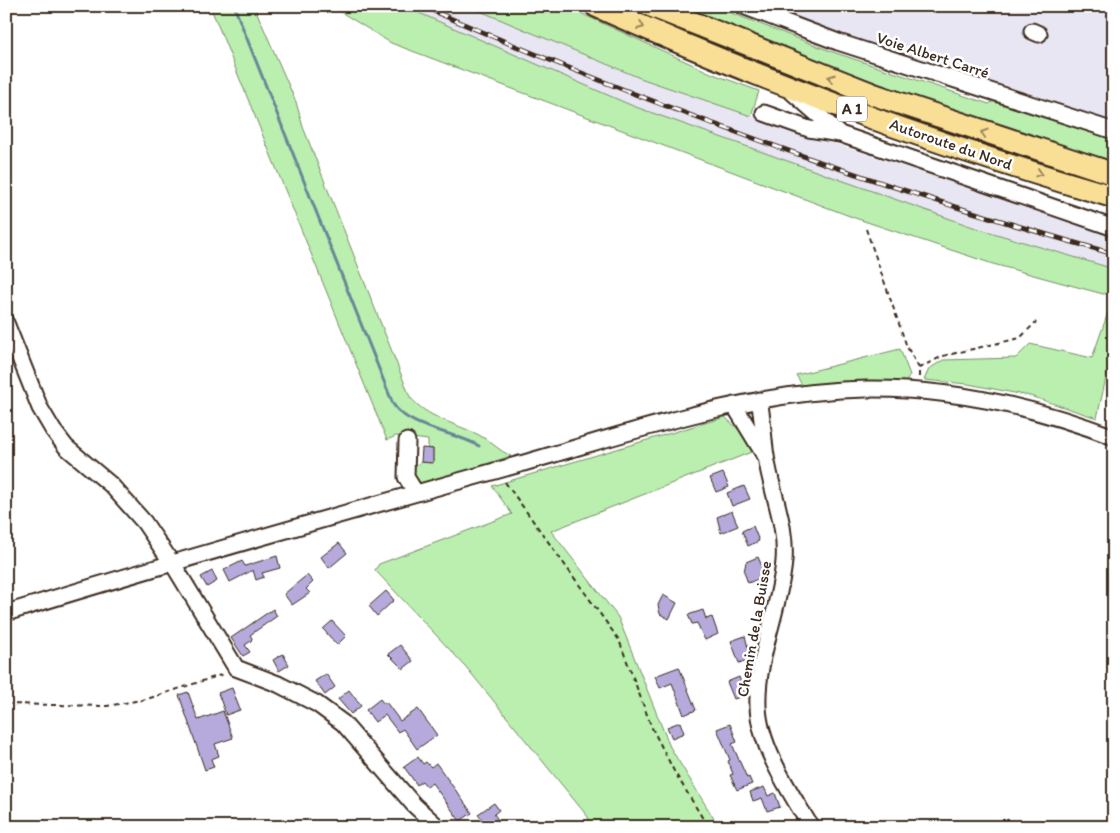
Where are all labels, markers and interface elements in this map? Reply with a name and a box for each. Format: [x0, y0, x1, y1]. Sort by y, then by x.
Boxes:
one-way arrow [636, 19, 645, 30]
street label: Voie Albert Carré [874, 28, 992, 82]
one-way arrow [827, 74, 836, 84]
road number: A 1 [837, 96, 867, 122]
street label: Autoroute du Nord [887, 114, 1015, 174]
one-way arrow [980, 128, 989, 138]
one-way arrow [1034, 167, 1043, 177]
street label: Chemin de la Buisse [733, 559, 775, 699]

